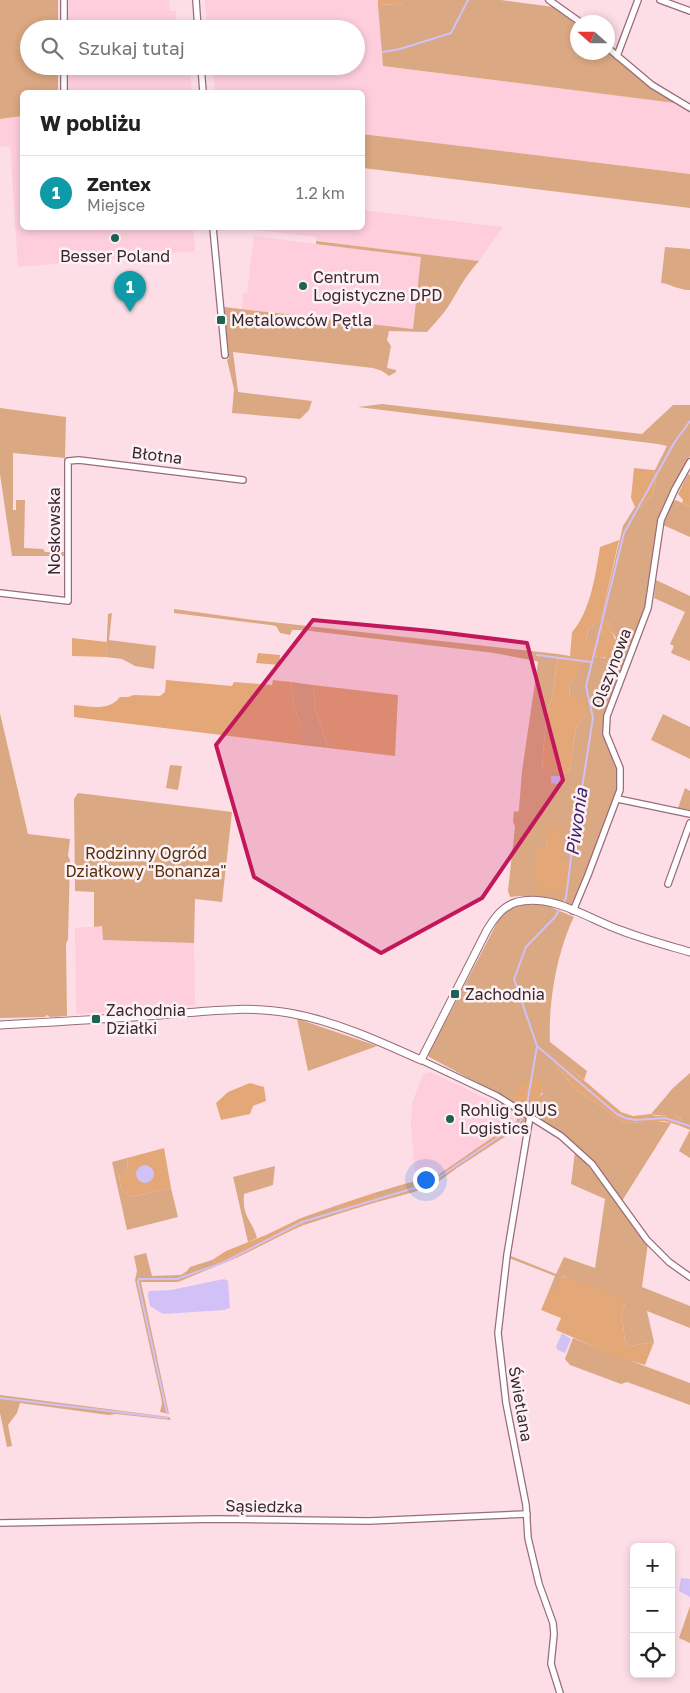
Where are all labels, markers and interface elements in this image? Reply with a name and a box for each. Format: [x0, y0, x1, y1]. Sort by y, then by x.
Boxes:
north arrow [570, 15, 615, 60]
search box [20, 20, 365, 75]
icon: search [38, 34, 66, 62]
text: Szukaj tutaj [78, 36, 185, 59]
text: W pobliżu [40, 110, 141, 136]
text: Zentex [87, 172, 151, 195]
text: 1 [52, 183, 60, 203]
text: 1.2 km [296, 183, 345, 203]
text: Miejsce [87, 195, 145, 215]
marker: Besser Poland [109, 232, 121, 244]
place label: Besser Poland [60, 246, 170, 266]
place label: Centrum Logistyczne DPD [313, 267, 442, 305]
pin: 1 [114, 271, 146, 312]
marker: Centrum Logistyczne DPD [297, 280, 309, 292]
place label: Metalowców Pętla [231, 310, 372, 330]
marker: Metalowców Pętla [215, 314, 227, 326]
street label: Błotna [131, 442, 183, 468]
street label: Noskowska [44, 487, 64, 575]
street label: Olszynowa [587, 625, 635, 711]
water label: Piwonia [560, 786, 592, 857]
park label: Rodzinny Ogród Działkowy "Bonanza" [66, 843, 226, 881]
place label: Zachodnia [465, 984, 545, 1004]
marker: Zachodnia [449, 988, 461, 1000]
place label: Zachodnia Działki [106, 1000, 186, 1038]
marker: Zachodnia Działki [90, 1013, 102, 1025]
place label: Rohlig SUUS Logistics [460, 1100, 557, 1138]
marker: Rohlig SUUS Logistics [444, 1113, 456, 1125]
your location [413, 1167, 439, 1193]
street label: Świetlana [505, 1365, 537, 1443]
street label: Sąsiedzka [225, 1495, 303, 1517]
map controls [630, 1543, 675, 1678]
button: + [630, 1543, 675, 1588]
button: − [630, 1588, 675, 1633]
button: locate [630, 1633, 675, 1678]

